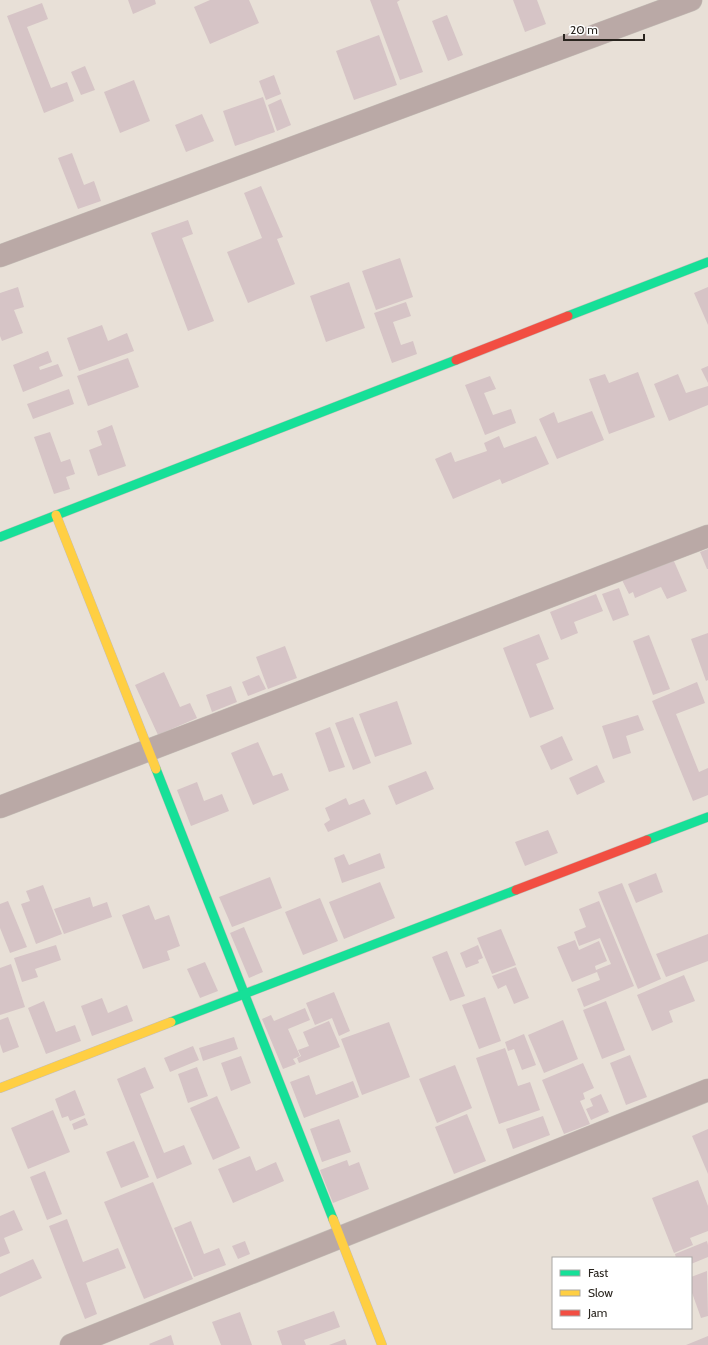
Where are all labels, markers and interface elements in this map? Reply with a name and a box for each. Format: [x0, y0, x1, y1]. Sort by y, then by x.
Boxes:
scale bar [564, 16, 644, 42]
text: 20 m [570, 22, 598, 37]
legend [552, 1257, 692, 1329]
text: Fast [588, 1265, 608, 1280]
text: Slow [588, 1285, 613, 1300]
text: Jam [587, 1305, 607, 1320]

